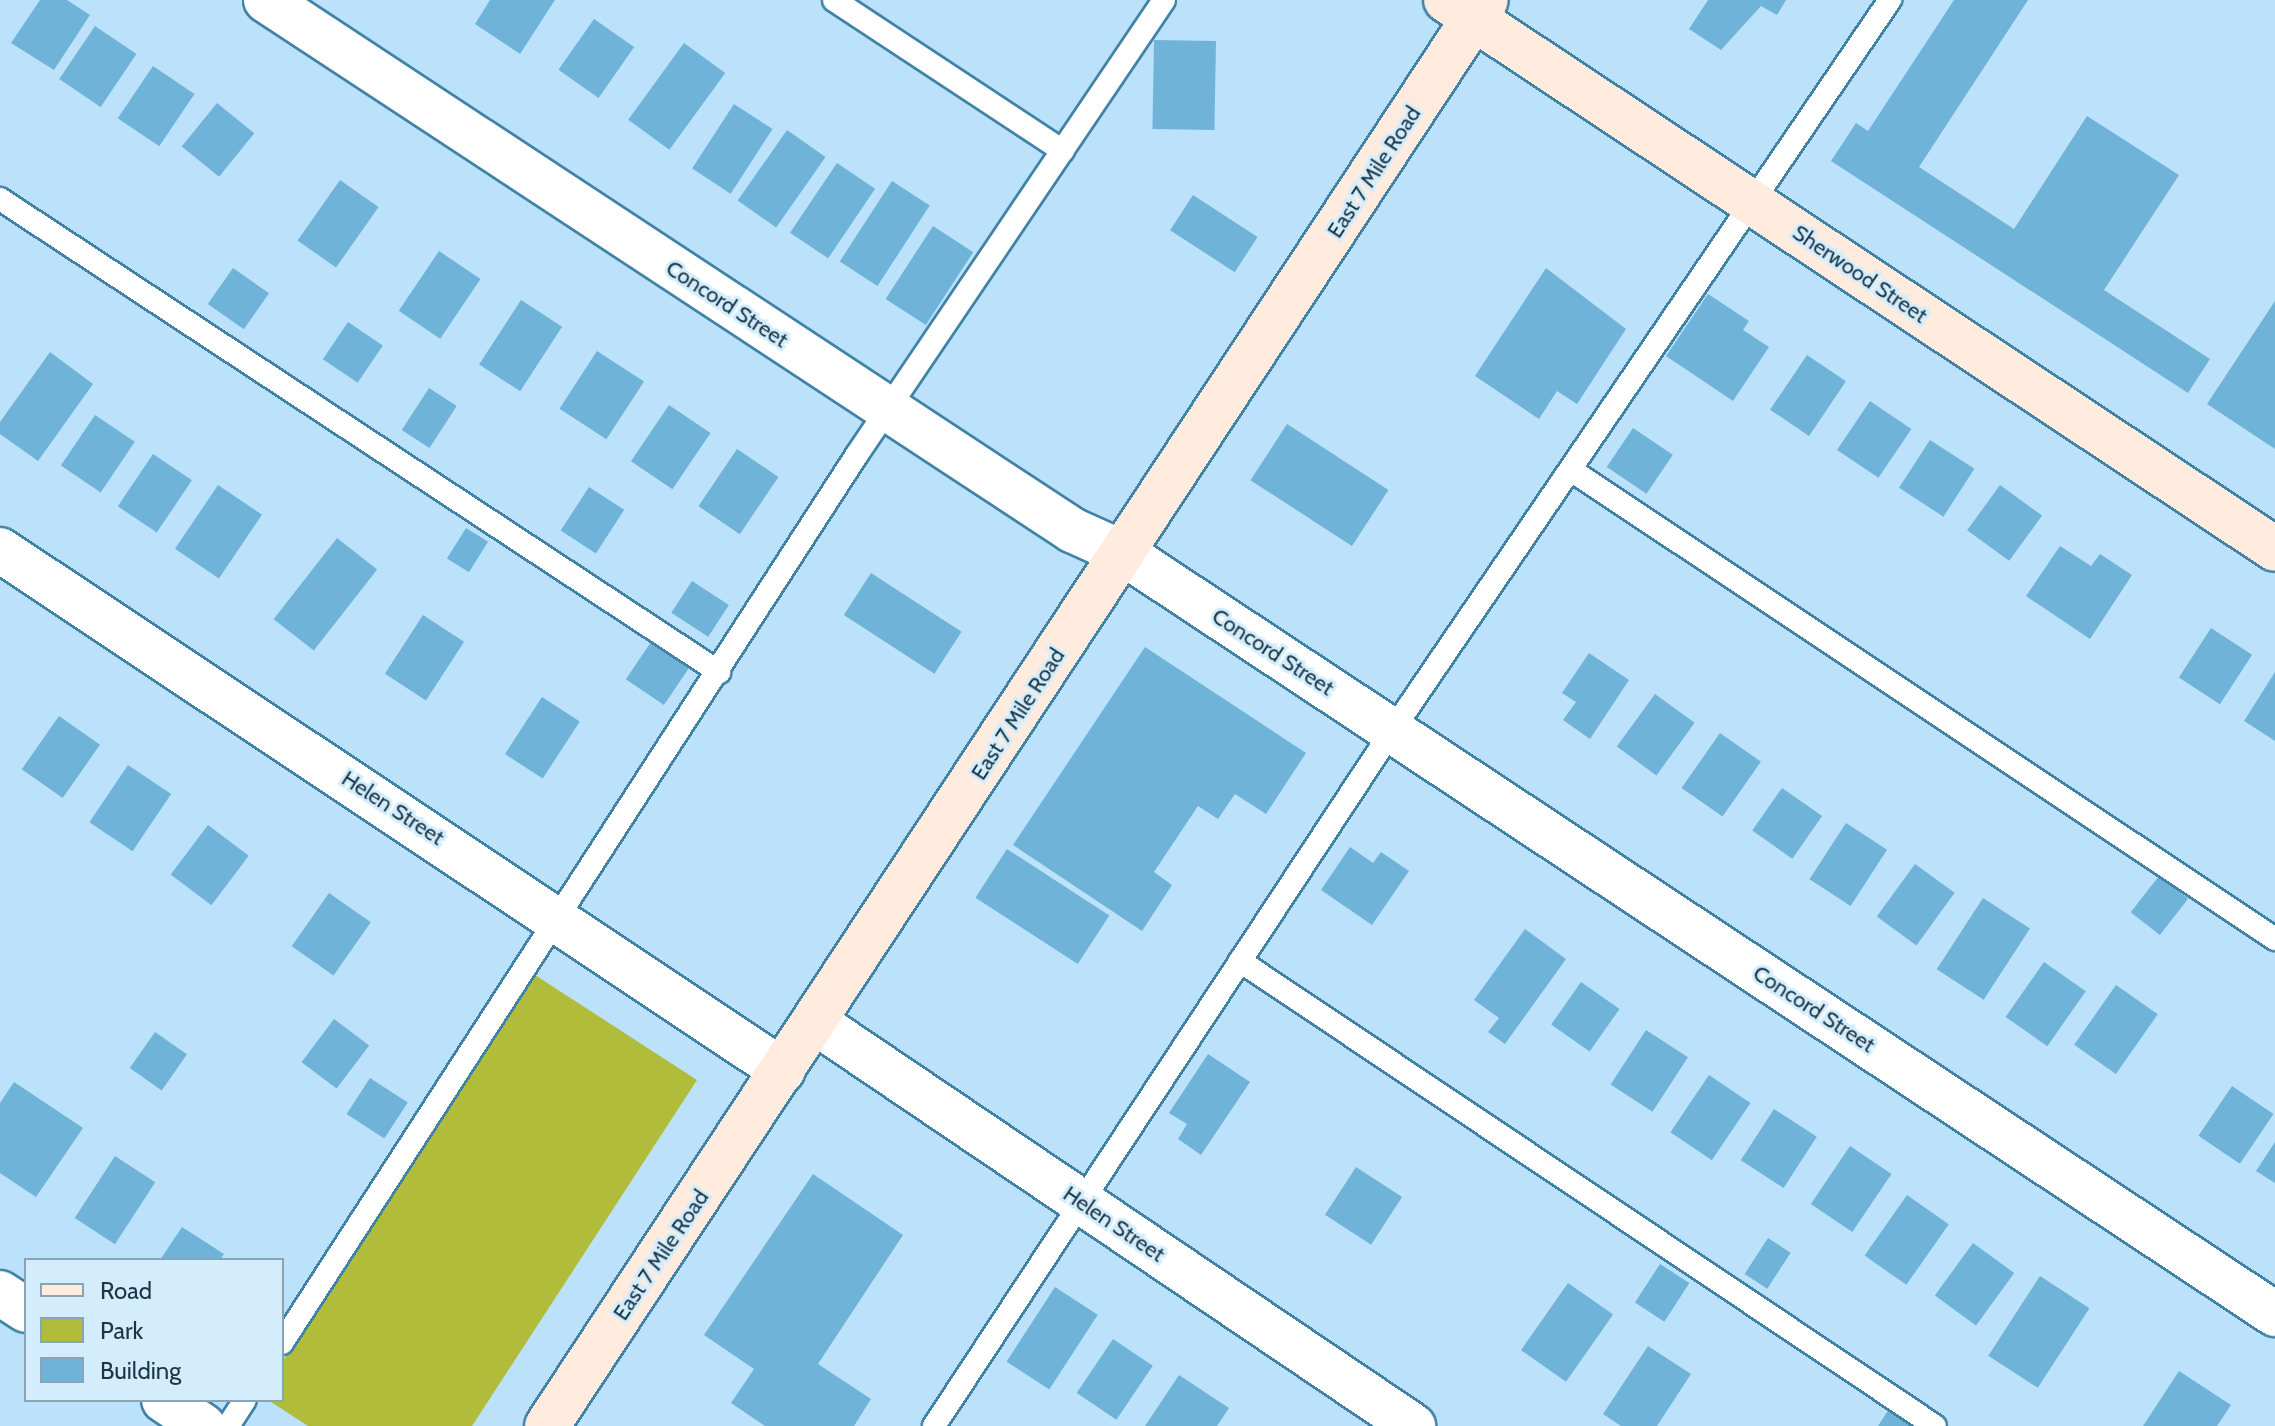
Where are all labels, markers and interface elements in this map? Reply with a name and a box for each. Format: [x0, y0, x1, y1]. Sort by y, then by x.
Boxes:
street label: East 7 Mile Road [1322, 101, 1426, 243]
street label: Sherwood Street [1788, 219, 1932, 329]
street label: Concord Street [661, 255, 793, 353]
street label: Concord Street [1207, 603, 1339, 701]
street label: East 7 Mile Road [966, 643, 1070, 785]
street label: Helen Street [337, 765, 449, 851]
street label: Concord Street [1748, 960, 1880, 1058]
street label: Helen Street [1058, 1180, 1170, 1268]
street label: East 7 Mile Road [608, 1185, 714, 1325]
legend [24, 1258, 284, 1402]
text: Road [100, 1276, 152, 1305]
text: Park [100, 1316, 143, 1345]
text: Building [100, 1356, 181, 1385]

